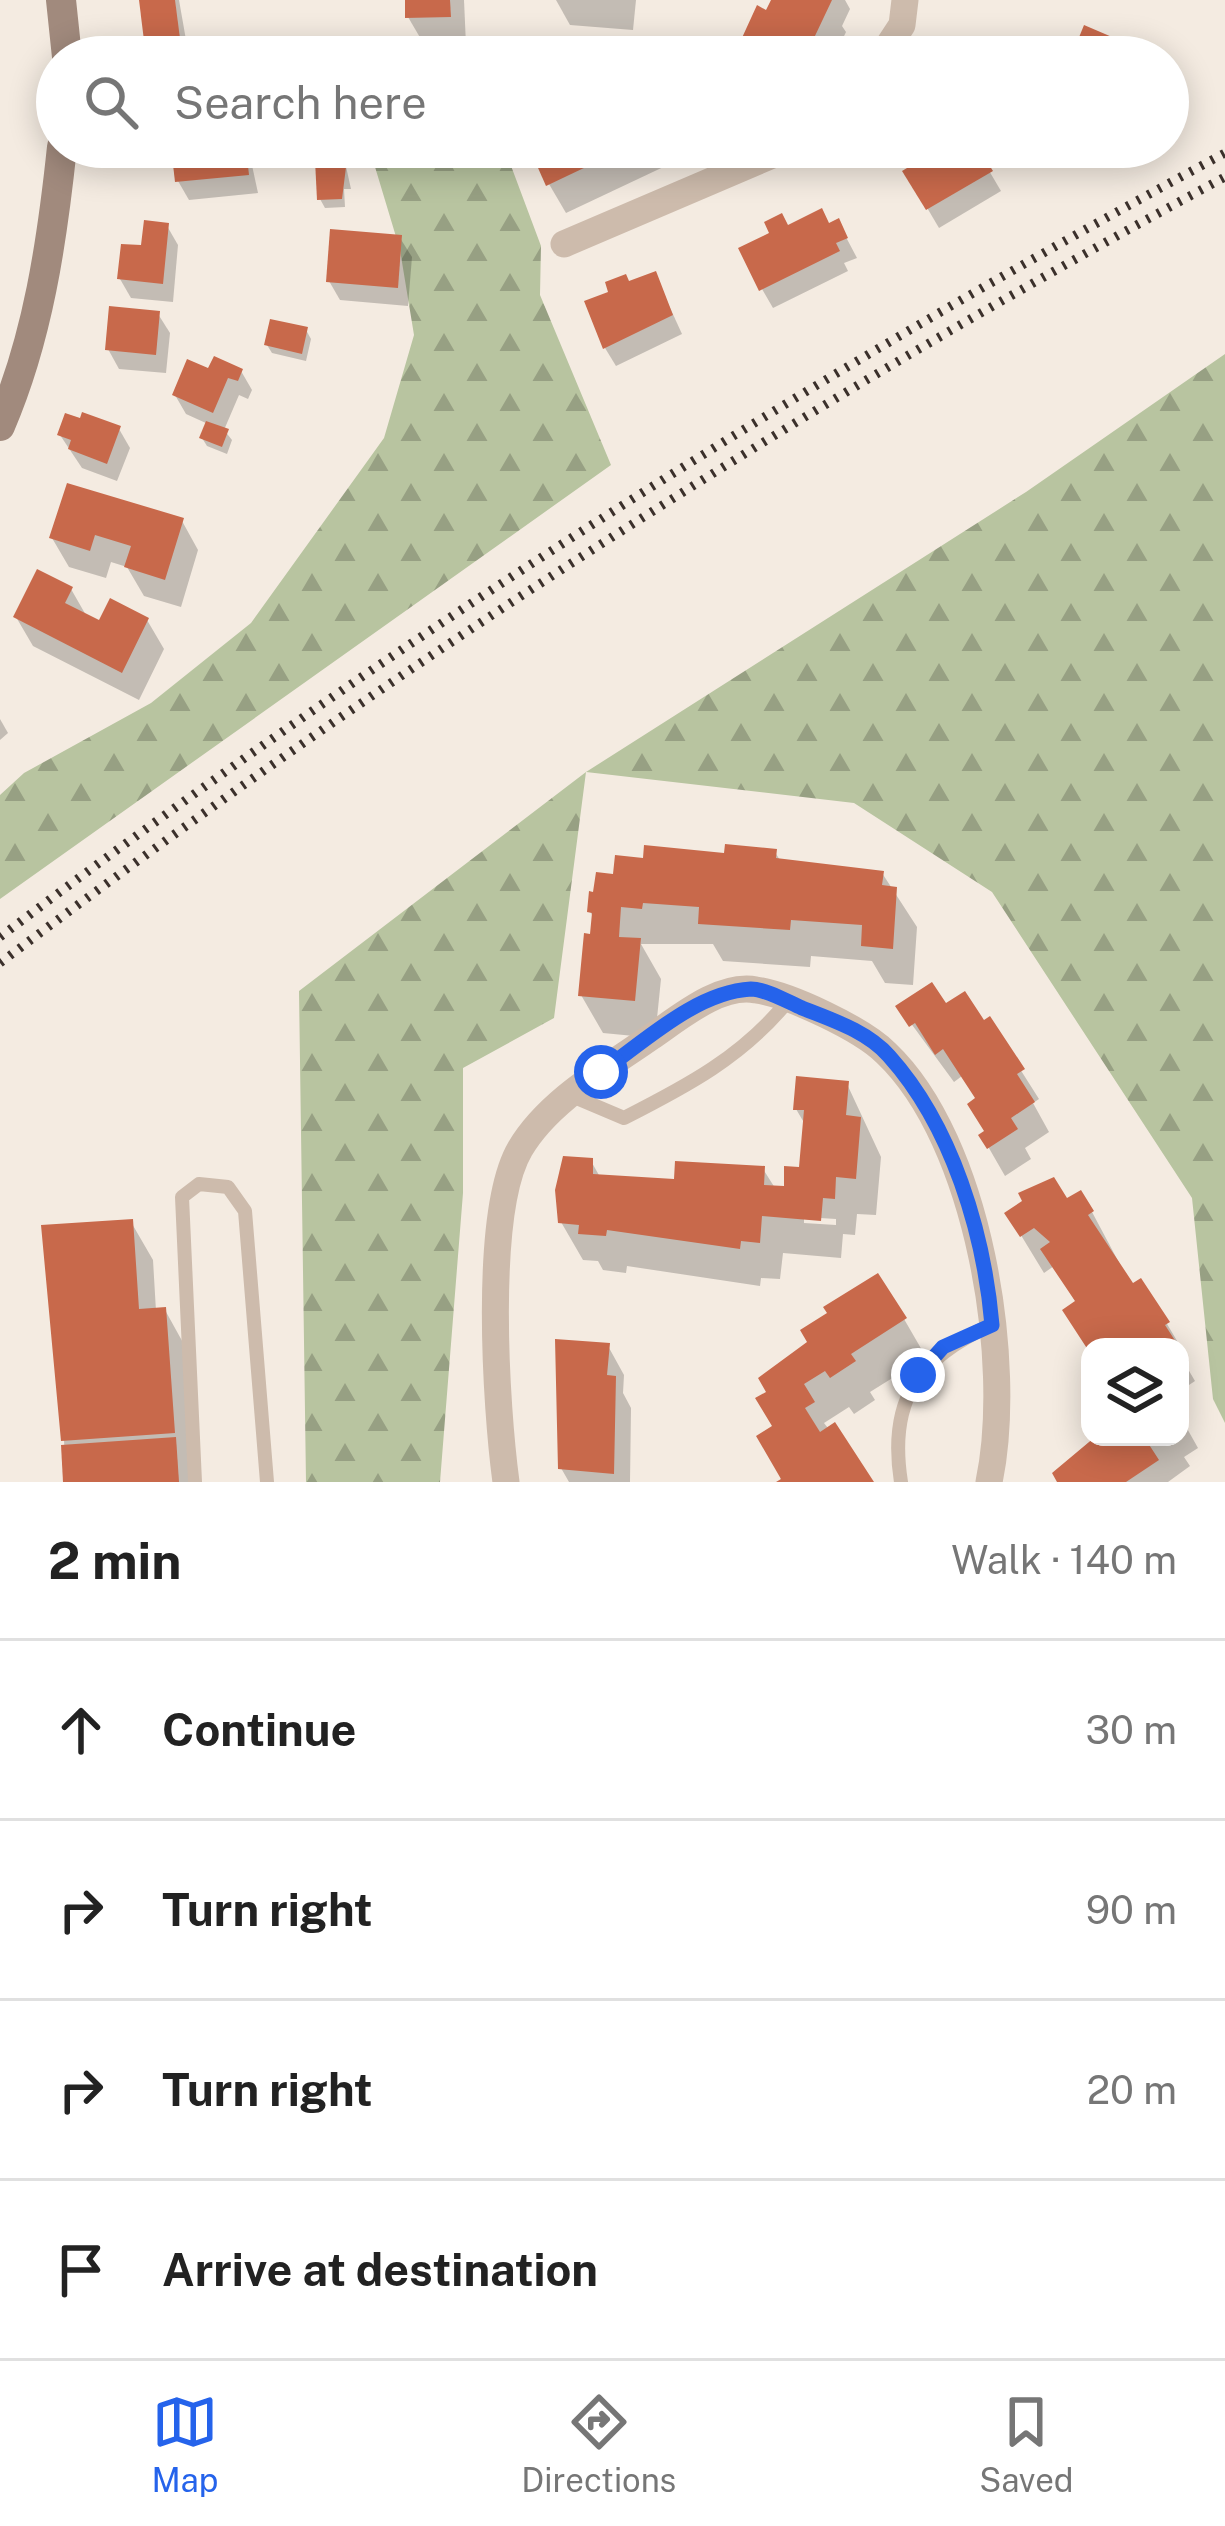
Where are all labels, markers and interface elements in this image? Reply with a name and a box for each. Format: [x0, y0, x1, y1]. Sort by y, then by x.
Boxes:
search box [36, 36, 1189, 168]
icon: search [78, 69, 144, 135]
text: Search here [174, 76, 427, 129]
route start [574, 1045, 628, 1099]
map controls [1081, 1338, 1189, 1446]
button: layers [1081, 1338, 1189, 1446]
route end [891, 1348, 945, 1402]
text: 2 min [48, 1531, 182, 1590]
text: Walk · 140 m [951, 1537, 1177, 1583]
icon: ahead [48, 1697, 114, 1763]
text: Continue [162, 1703, 356, 1756]
text: 30 m [1086, 1707, 1177, 1753]
icon: right [48, 1877, 114, 1943]
text: Turn right [162, 1883, 373, 1936]
text: 90 m [1086, 1887, 1177, 1933]
icon: right [48, 2057, 114, 2123]
text: Turn right [162, 2063, 373, 2116]
text: 20 m [1087, 2067, 1177, 2113]
icon: arrive [48, 2237, 114, 2303]
text: Arrive at destination [162, 2243, 598, 2296]
tab: Map [151, 2389, 218, 2499]
tab: Directions [521, 2389, 676, 2499]
tab: Saved [979, 2389, 1074, 2499]

